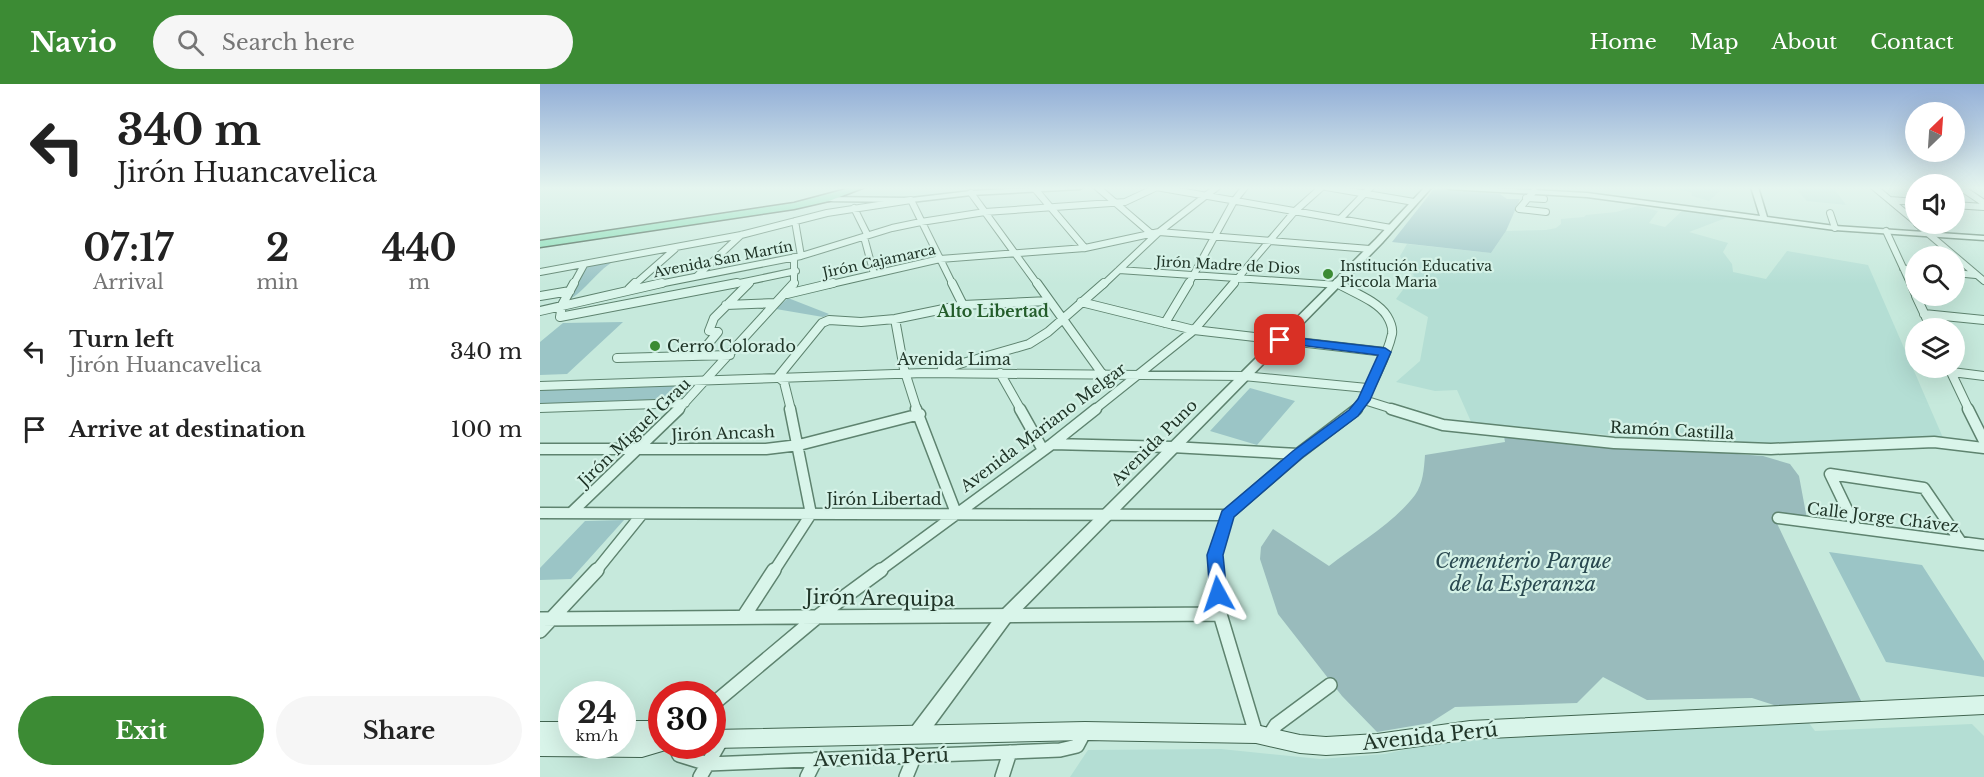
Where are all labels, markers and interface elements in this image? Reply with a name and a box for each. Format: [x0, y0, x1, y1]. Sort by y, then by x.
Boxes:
search box [153, 15, 573, 69]
text: Navio [30, 25, 117, 60]
icon: search [174, 26, 207, 59]
text: Search here [222, 29, 355, 56]
text: Home [1590, 29, 1657, 55]
text: Map [1690, 29, 1738, 55]
text: About [1771, 29, 1837, 55]
text: Contact [1870, 29, 1954, 55]
north arrow [1905, 102, 1965, 162]
map controls [1905, 102, 1965, 378]
text: 340 m [117, 104, 261, 156]
icon: left [18, 108, 96, 186]
text: Jirón Huancavelica [117, 156, 377, 189]
button: sound [1905, 174, 1965, 234]
text: 07:17 [83, 226, 173, 271]
text: 2 [266, 226, 289, 271]
text: 440 [382, 226, 457, 271]
street label: Avenida San Martín [651, 237, 795, 282]
street label: Jirón Cajamarca [819, 240, 937, 282]
button: search [1905, 246, 1965, 306]
street label: Jirón Madre de Dios [1153, 252, 1301, 278]
place label: Institución Educativa Piccola Maria [1340, 257, 1492, 291]
marker: Institución Educativa Piccola Maria [1321, 267, 1335, 281]
text: Arrival [93, 270, 164, 294]
text: min [257, 270, 299, 294]
text: m [409, 270, 430, 294]
district label: Alto Libertad [936, 301, 1049, 321]
pin [1254, 314, 1305, 365]
button: layers [1905, 318, 1965, 378]
icon: arrive [1263, 323, 1296, 356]
text: Turn left [69, 326, 174, 353]
icon: left [18, 335, 51, 368]
place label: Cerro Colorado [667, 336, 796, 356]
text: 340 m [450, 338, 522, 365]
marker: Cerro Colorado [648, 339, 662, 353]
street label: Avenida Lima [896, 349, 1011, 369]
text: Jirón Huancavelica [69, 353, 261, 377]
street label: Avenida Mariano Melgar [955, 358, 1130, 496]
street label: Jirón Miguel Grau [572, 373, 695, 492]
street label: Avenida Puno [1106, 395, 1201, 490]
icon: arrive [18, 413, 51, 446]
text: Arrive at destination [69, 416, 306, 443]
text: 100 m [451, 416, 522, 443]
street label: Ramón Castilla [1609, 417, 1735, 443]
street label: Jirón Ancash [669, 421, 775, 445]
street label: Jirón Libertad [824, 489, 942, 509]
street label: Calle Jorge Chávez [1806, 498, 1960, 536]
park label: Cementerio Parque de la Esperanza [1435, 549, 1611, 596]
position arrow [1186, 562, 1250, 626]
street label: Jirón Arequipa [802, 585, 956, 611]
speed limit sign: 30 [648, 681, 726, 759]
text: 24 [577, 694, 617, 731]
button: Exit [18, 696, 264, 765]
button: Share [276, 696, 522, 765]
street label: Avenida Perú [1360, 717, 1499, 755]
text: km/h [576, 726, 618, 745]
street label: Avenida Perú [812, 743, 949, 771]

